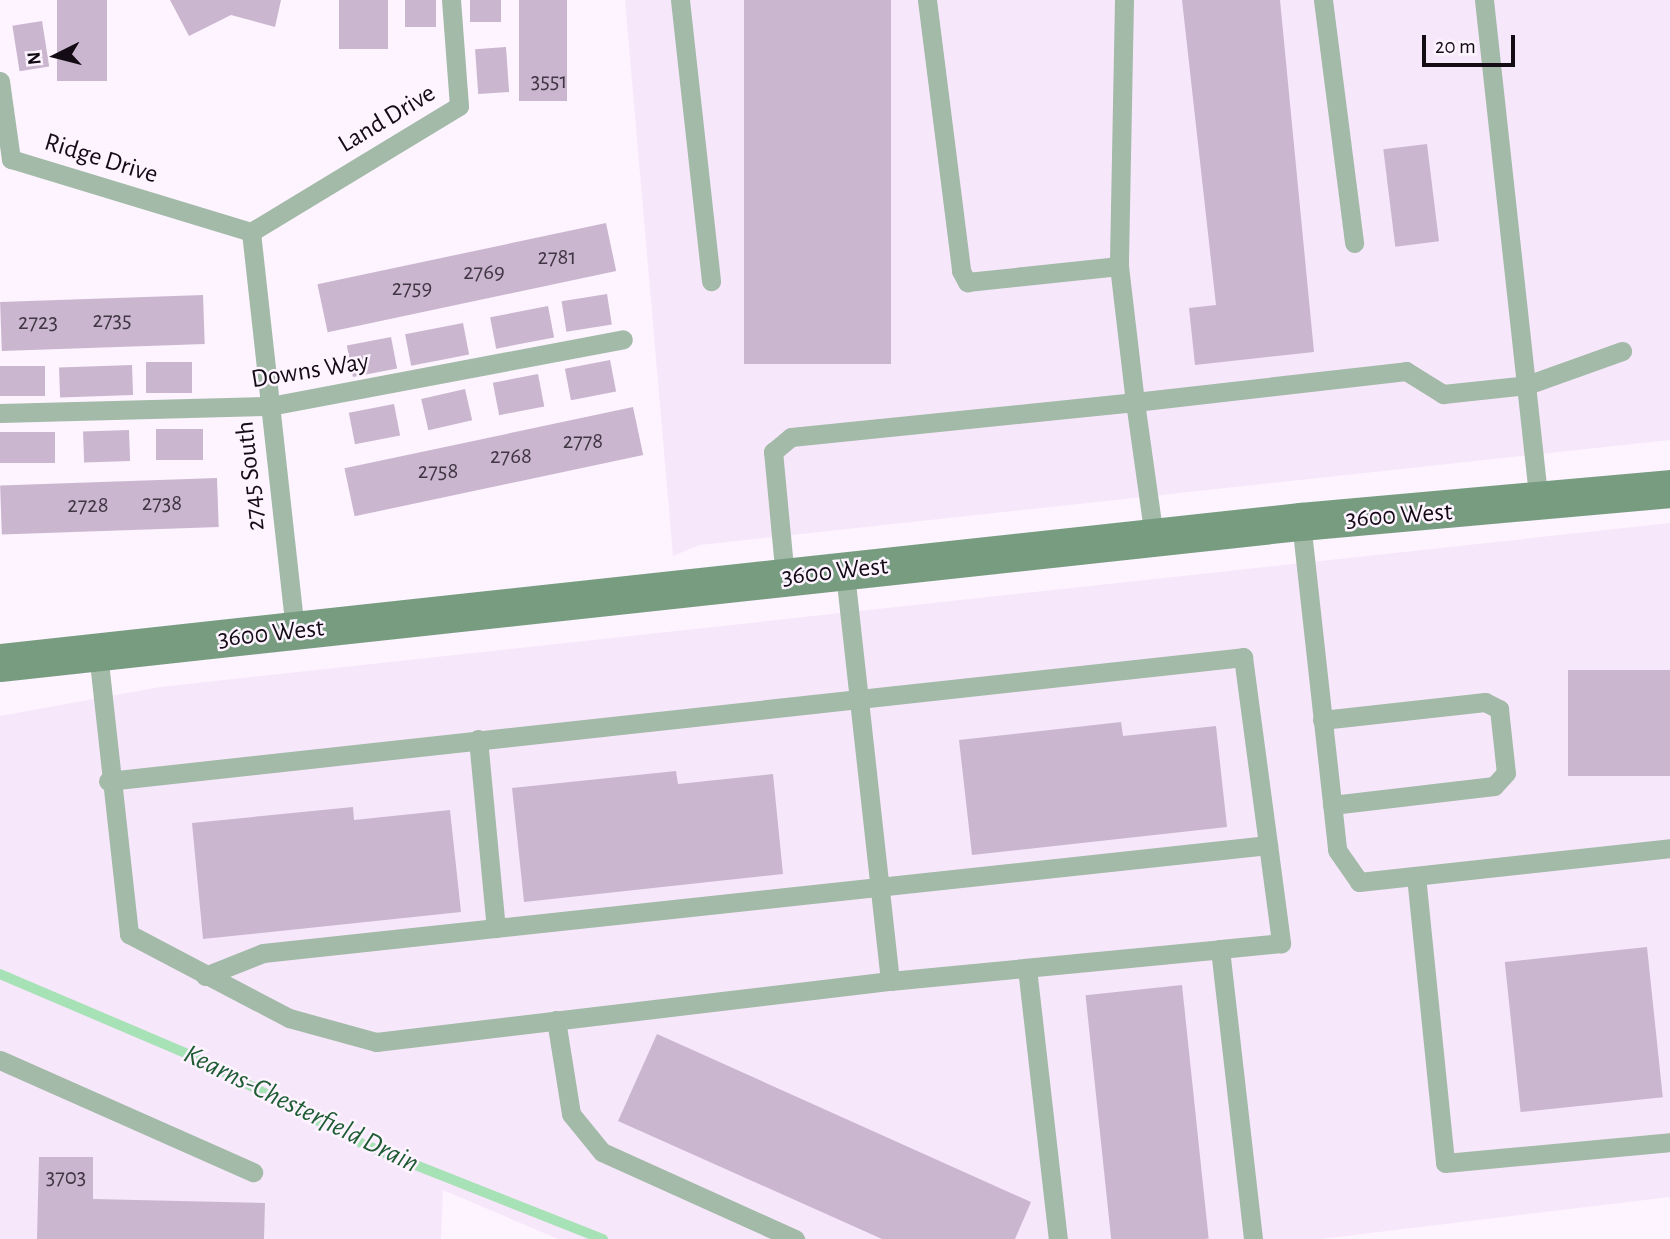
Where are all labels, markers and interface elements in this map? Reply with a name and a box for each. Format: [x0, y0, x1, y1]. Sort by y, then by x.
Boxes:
north arrow [21, 21, 91, 91]
scale bar [1425, 21, 1518, 65]
text: 20 m [1435, 36, 1476, 57]
text: N [24, 51, 45, 66]
house number: 3551 [531, 68, 567, 96]
street label: Land Drive [333, 78, 441, 160]
street label: Ridge Drive [40, 127, 162, 191]
house number: 2781 [538, 244, 576, 272]
house number: 2769 [463, 259, 505, 287]
house number: 2759 [392, 275, 432, 303]
house number: 2735 [92, 307, 132, 335]
house number: 2723 [18, 309, 58, 337]
street label: Downs Way [249, 346, 371, 396]
street label: 2745 South [230, 420, 272, 532]
house number: 2778 [563, 428, 603, 456]
house number: 2768 [490, 443, 532, 471]
house number: 2758 [418, 458, 458, 486]
house number: 2738 [142, 490, 182, 518]
house number: 2728 [67, 492, 109, 520]
street label: 3600 West [1345, 497, 1453, 535]
street label: 3600 West [780, 551, 890, 593]
street label: 3600 West [216, 613, 326, 655]
water label: Kearns-Chesterfield Drain [178, 1038, 424, 1180]
house number: 3703 [46, 1164, 86, 1192]

